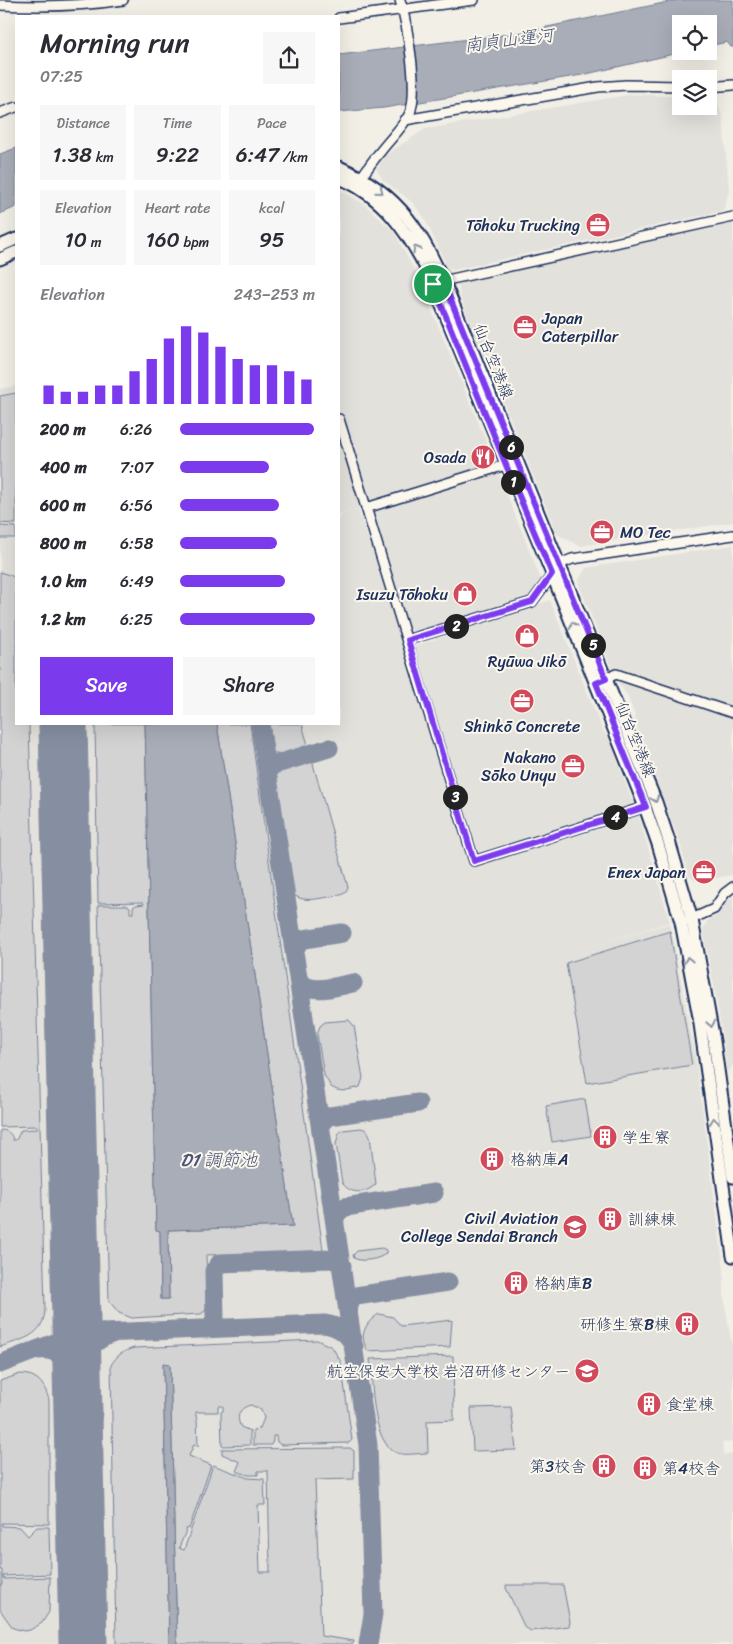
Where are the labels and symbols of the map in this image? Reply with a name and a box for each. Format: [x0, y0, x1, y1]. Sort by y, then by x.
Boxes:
water label: 南貞山運河 [462, 18, 559, 61]
one-way arrow [375, 186, 384, 195]
place label: Tōhoku Trucking [466, 211, 580, 240]
office icon: Tōhoku Trucking [585, 212, 611, 238]
one-way arrow [412, 246, 422, 255]
pin [412, 263, 454, 305]
place label: Japan Caterpillar [541, 304, 620, 351]
office icon: Japan Caterpillar [512, 314, 538, 340]
street label: 仙台空港線 [465, 319, 522, 404]
pin: 6 [498, 434, 524, 460]
place label: Osada [424, 443, 467, 472]
restaurant icon: Osada [470, 444, 496, 470]
pin: 1 [500, 470, 526, 494]
place label: MO Tec [620, 518, 671, 547]
office icon: MO Tec [589, 519, 615, 545]
place label: Isuzu Tōhoku [355, 580, 448, 609]
shop icon: Isuzu Tōhoku [452, 581, 478, 607]
pin: 2 [444, 614, 468, 638]
one-way arrow [569, 621, 579, 630]
shop icon: Ryūwa Jikō [514, 623, 540, 649]
pin: 5 [580, 632, 606, 658]
place label: Ryūwa Jikō [488, 647, 567, 676]
office icon: Shinkō Concrete [509, 688, 535, 714]
street label: 仙台空港線 [607, 697, 664, 782]
place label: Shinkō Concrete [464, 712, 580, 741]
place label: Nakano Sōko Unyu [481, 743, 556, 790]
office icon: Nakano Sōko Unyu [560, 753, 586, 779]
pin: 3 [442, 784, 468, 810]
one-way arrow [648, 794, 659, 803]
pin: 4 [602, 804, 628, 830]
place label: Enex Japan [607, 858, 686, 887]
office icon: Enex Japan [691, 859, 717, 885]
one-way arrow [684, 956, 694, 965]
one-way arrow [705, 1019, 715, 1028]
one-way arrow [709, 1116, 720, 1124]
place label: 学生寮 [622, 1123, 670, 1152]
building icon: 学生寮 [592, 1124, 618, 1150]
water label: D1 調節池 [180, 1144, 259, 1176]
place label: 格納庫A [510, 1145, 569, 1174]
building icon: 格納庫A [479, 1146, 505, 1172]
place label: Civil Aviation College Sendai Branch [401, 1204, 558, 1251]
place label: 訓練棟 [628, 1205, 676, 1234]
building icon: 訓練棟 [597, 1206, 623, 1232]
school or university icon: Civil Aviation College Sendai Branch [562, 1214, 588, 1240]
place label: 格納庫B [534, 1269, 592, 1298]
building icon: 格納庫B [503, 1270, 529, 1296]
place label: 研修生寮B棟 [580, 1310, 670, 1339]
building icon: 研修生寮B棟 [674, 1311, 700, 1337]
place label: 航空保安大学校 岩沼研修センター [326, 1357, 570, 1386]
school or university icon: 航空保安大学校 岩沼研修センター [574, 1358, 600, 1384]
place label: 食堂棟 [666, 1390, 714, 1419]
building icon: 食堂棟 [636, 1391, 662, 1417]
place label: 第3校舎 [529, 1452, 586, 1481]
building icon: 第3校舎 [591, 1453, 617, 1479]
place label: 第4校舎 [662, 1454, 720, 1483]
building icon: 第4校舎 [632, 1455, 658, 1481]

